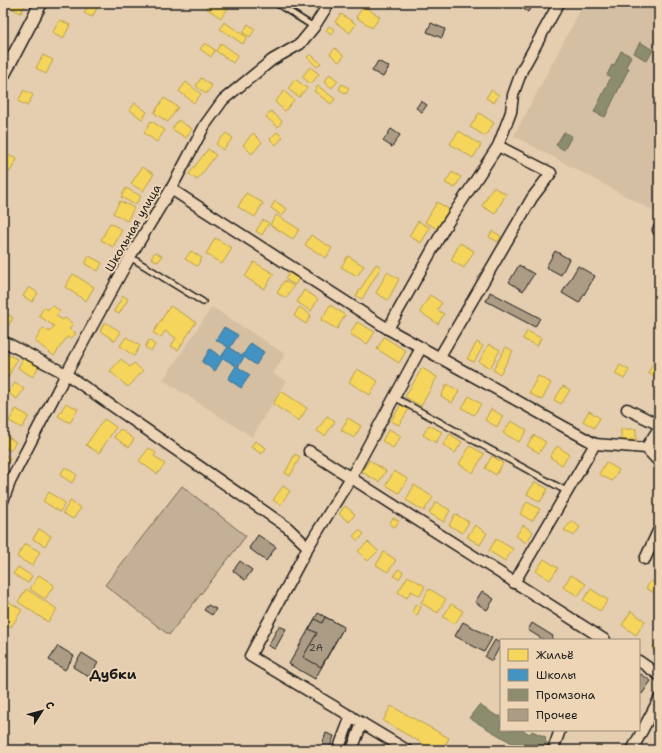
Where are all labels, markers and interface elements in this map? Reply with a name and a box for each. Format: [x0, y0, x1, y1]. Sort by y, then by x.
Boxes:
street label: Школьная улица [101, 181, 165, 275]
legend [500, 639, 640, 731]
house number: 2А [309, 641, 323, 654]
text: Жильё [536, 647, 574, 663]
district label: Дубки [90, 665, 137, 683]
text: Школы [536, 667, 576, 683]
text: Промзона [536, 687, 596, 703]
north arrow [22, 691, 62, 731]
text: С [42, 698, 58, 713]
text: Прочее [536, 707, 578, 723]

